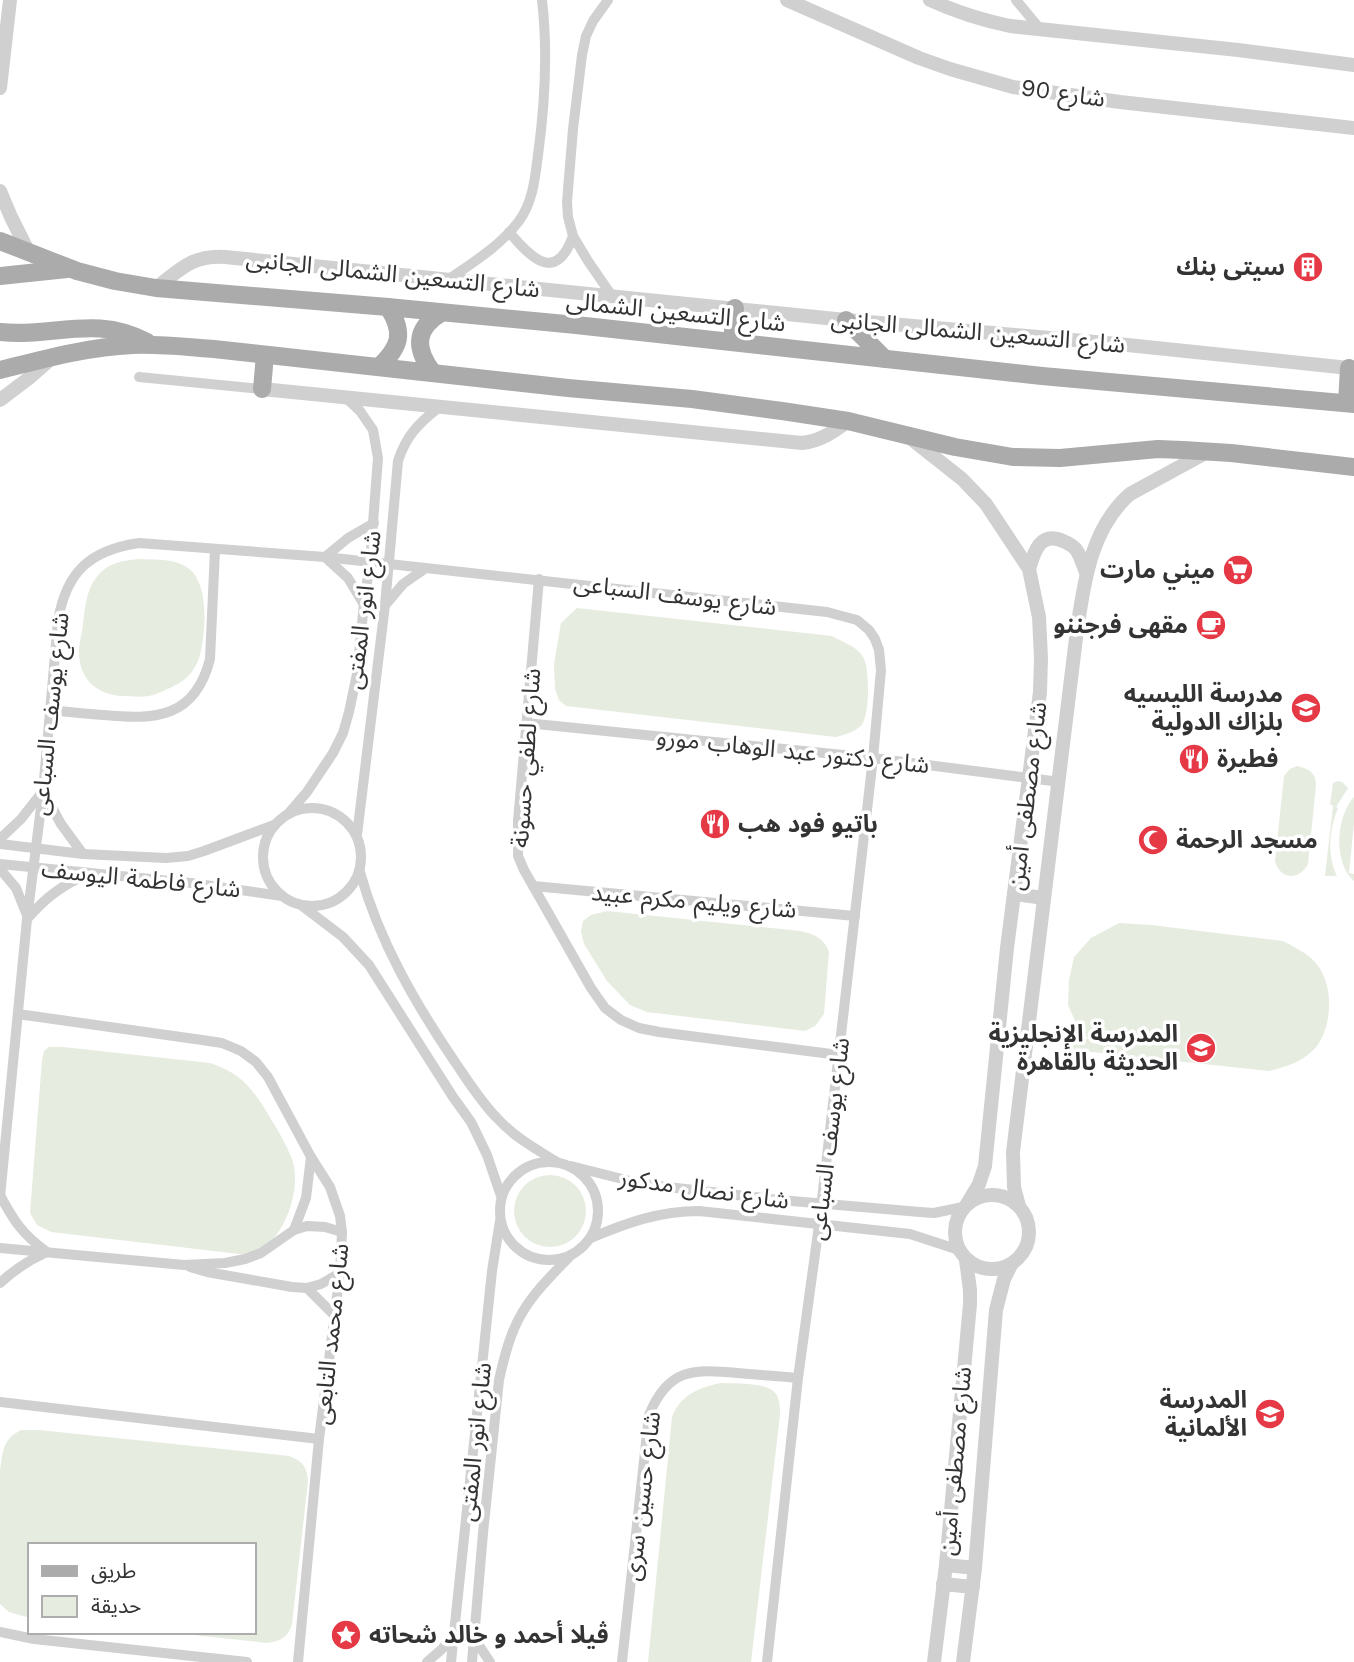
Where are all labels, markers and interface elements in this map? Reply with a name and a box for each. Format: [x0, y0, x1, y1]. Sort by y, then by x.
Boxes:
street label: شارع 90 [1019, 73, 1107, 116]
street label: شارع التسعين الشمالى الجانبى [244, 245, 541, 306]
building icon: سيتى بنك [1291, 250, 1325, 284]
place label: سيتى بنك [1176, 253, 1285, 281]
street label: شارع التسعين الشمالى [565, 287, 787, 340]
street label: شارع التسعين الشمالى الجانبى [829, 305, 1126, 362]
street label: شارع انور المفتى [339, 529, 390, 691]
supermarket icon: ميني مارت [1221, 553, 1255, 587]
place label: ميني مارت [1100, 556, 1215, 590]
street label: شارع يوسف السباعى [572, 569, 778, 624]
cafe icon: مقهى فرجننو [1194, 608, 1228, 642]
street label: شارع يوسف السباعى [25, 611, 78, 817]
place label: مقهى فرجننو [1054, 611, 1188, 639]
street label: شارع لطفي حسونة [506, 667, 551, 849]
place label: مدرسة الليسيه بلزاك الدولية [1124, 680, 1283, 736]
school or university icon: مدرسة الليسيه بلزاك الدولية [1289, 691, 1323, 725]
street label: شارع مصطفى أمين [1000, 700, 1055, 892]
street label: شارع دكتور عبد الوهاب مورو [655, 723, 931, 782]
restaurant icon: فطيرة [1177, 742, 1211, 776]
place label: فطيرة [1217, 745, 1278, 773]
restaurant icon: باتيو فود هب [698, 807, 732, 841]
place label: باتيو فود هب [738, 810, 878, 839]
mosque icon: مسجد الرحمة [1136, 823, 1170, 857]
place label: مسجد الرحمة [1176, 826, 1318, 854]
street label: شارع فاطمة اليوسف [40, 855, 242, 906]
street label: شارع ويليم مكرم عبيد [590, 878, 798, 928]
place label: المدرسة الإنجليزية الحديثة بالقاهرة [988, 1020, 1178, 1076]
school or university icon: المدرسة الإنجليزية الحديثة بالقاهرة [1184, 1031, 1218, 1065]
street label: شارع يوسف السباعى [803, 1036, 858, 1242]
street label: شارع نصال مدكور [616, 1163, 791, 1218]
street label: شارع محمد التابعى [308, 1242, 357, 1426]
street label: شارع انور المفتى [453, 1361, 500, 1523]
street label: شارع مصطفى أمين [931, 1365, 980, 1557]
place label: المدرسة الألمانية [1159, 1386, 1247, 1442]
school or university icon: المدرسة الألمانية [1253, 1397, 1287, 1431]
street label: شارع حسين سرى [618, 1410, 669, 1583]
legend [28, 1543, 256, 1634]
text: طريق [91, 1558, 136, 1584]
text: حديقة [91, 1593, 141, 1618]
place icon: ڤيلا أحمد و خالد شحاته [329, 1618, 363, 1652]
place label: ڤيلا أحمد و خالد شحاته [369, 1620, 609, 1649]

